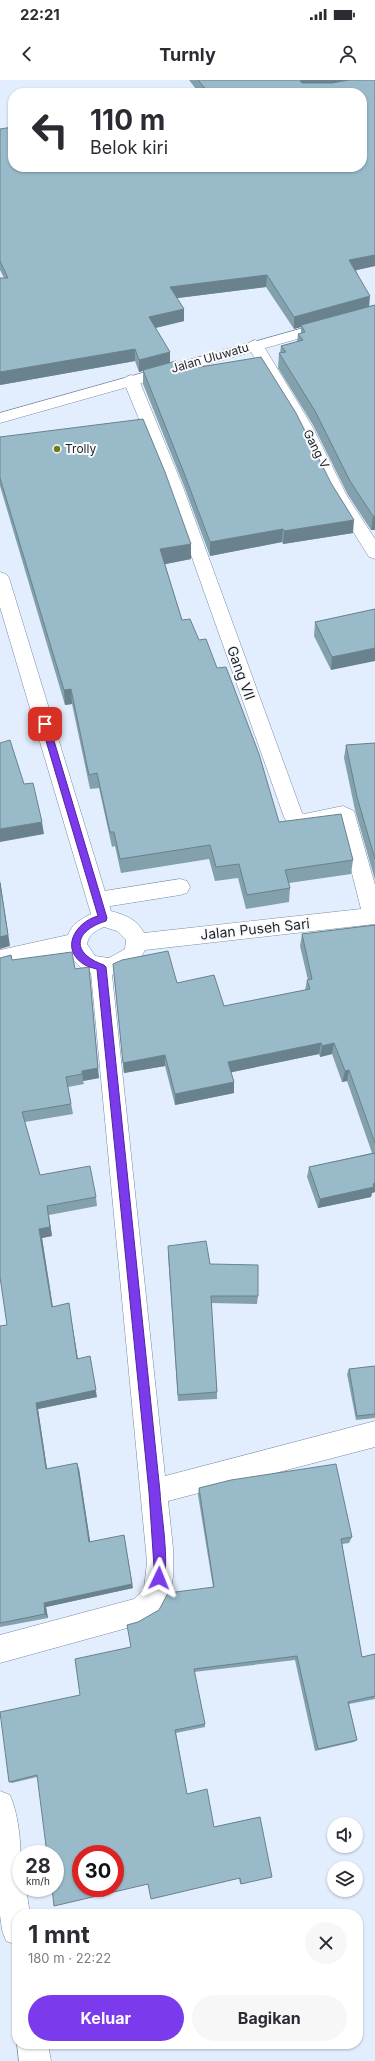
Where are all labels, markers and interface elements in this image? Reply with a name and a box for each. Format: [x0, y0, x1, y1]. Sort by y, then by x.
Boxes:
text: 22:21 [20, 5, 60, 24]
icon: back [16, 43, 38, 65]
icon: person [337, 43, 359, 65]
text: Turnly [159, 44, 216, 65]
text: 110 m [90, 103, 165, 137]
icon: left [24, 104, 76, 156]
text: Belok kiri [90, 137, 168, 158]
street label: Jalan Uluwatu [169, 339, 250, 376]
street label: Gang V [300, 427, 333, 471]
place label: Trolly [65, 441, 96, 456]
marker: Trolly [52, 444, 62, 454]
street label: Gang VII [224, 643, 259, 702]
pin [28, 707, 62, 741]
icon: arrive [34, 713, 56, 735]
street label: Jalan Puseh Sari [199, 914, 311, 943]
position arrow [138, 1557, 180, 1599]
map controls [327, 1817, 363, 1897]
button: sound [327, 1817, 363, 1853]
speed limit sign: 30 [72, 1845, 124, 1897]
text: 28 [25, 1854, 51, 1878]
button: layers [327, 1861, 363, 1897]
text: km/h [26, 1875, 50, 1887]
text: 1 mnt [28, 1920, 90, 1949]
button: close [305, 1922, 347, 1964]
text: 180 m · 22:22 [28, 1950, 111, 1966]
button: Keluar [28, 1995, 184, 2041]
button: Bagikan [192, 1995, 347, 2041]

